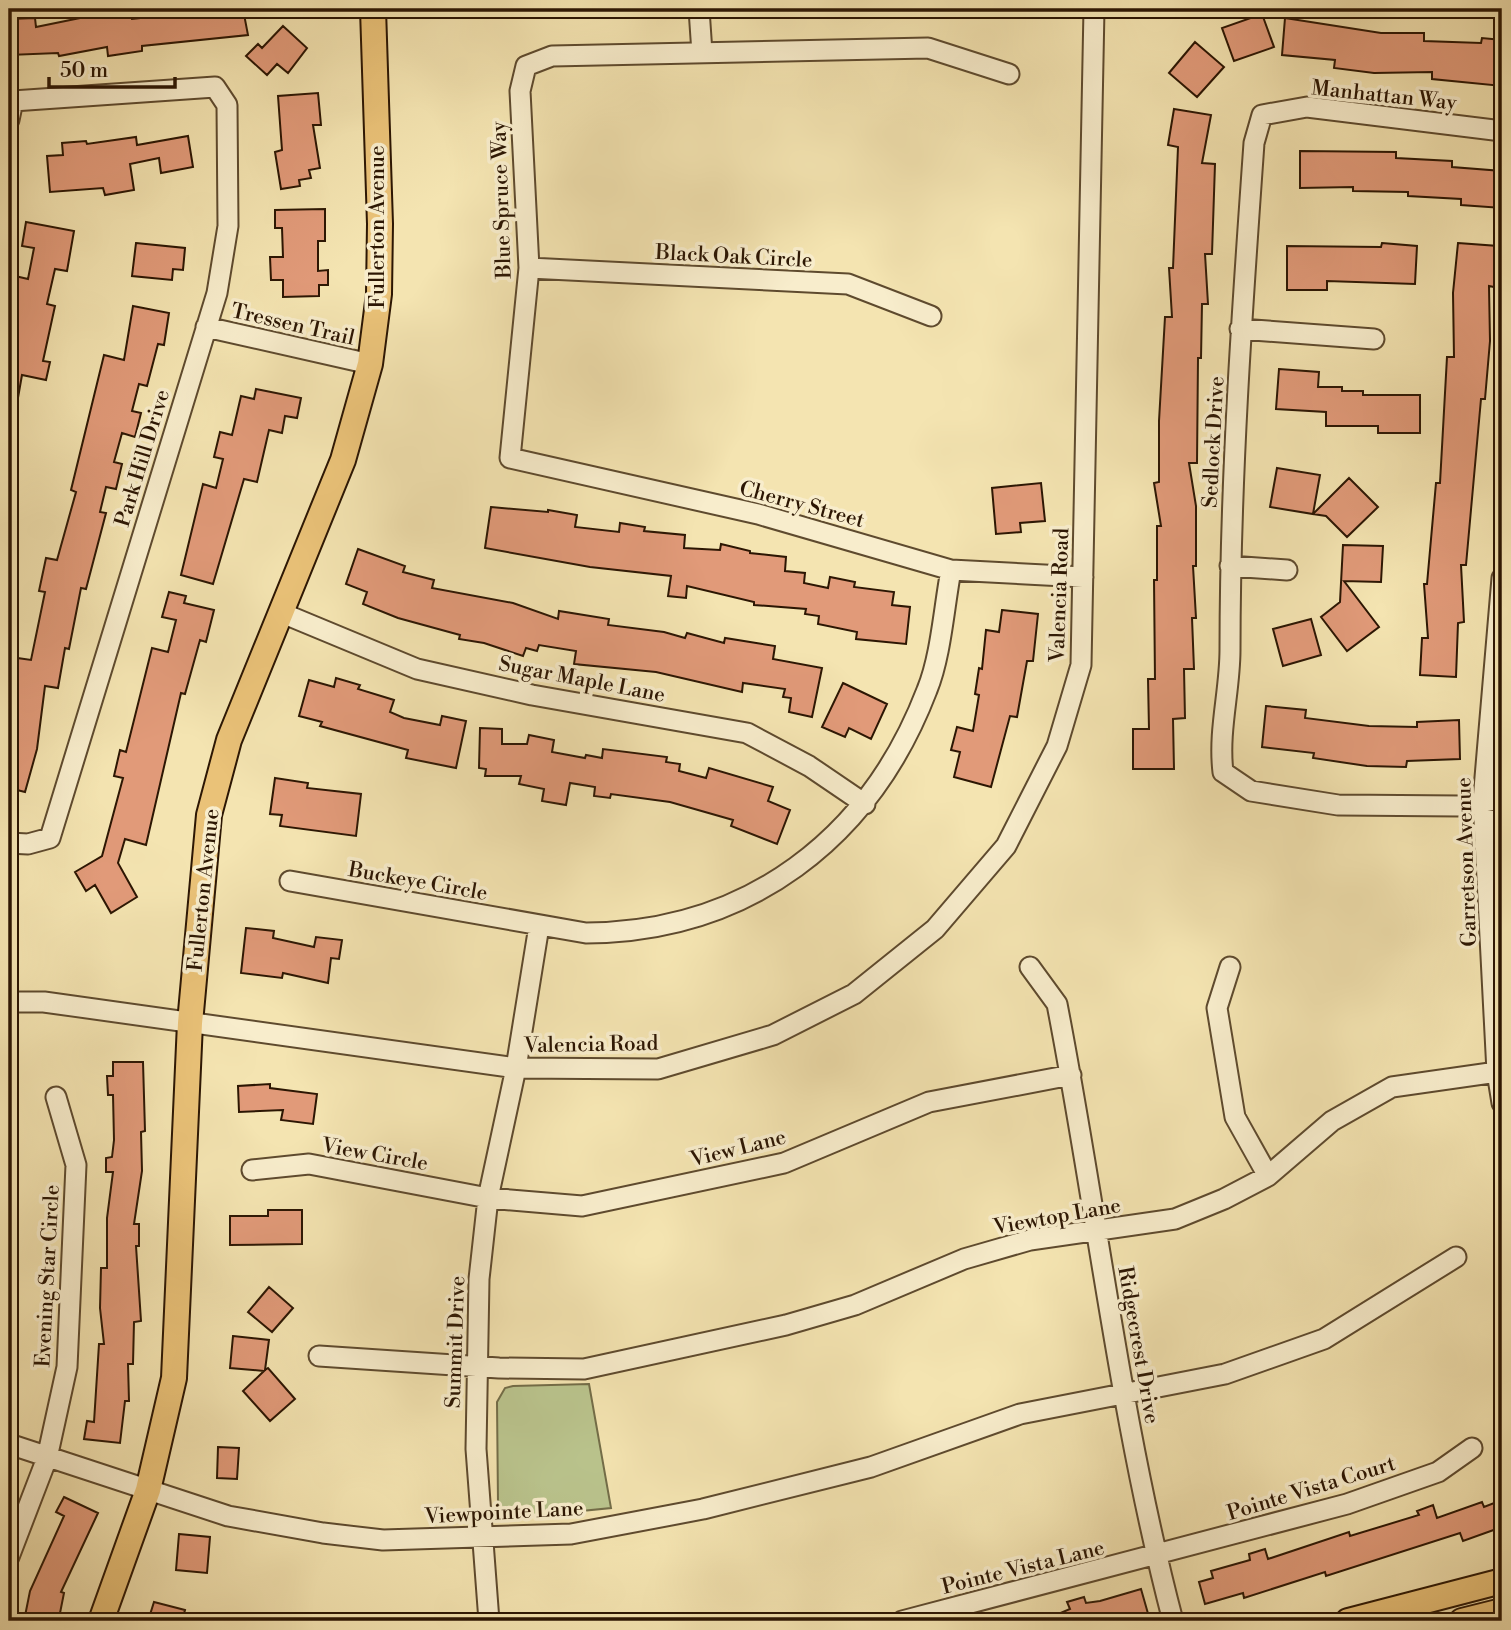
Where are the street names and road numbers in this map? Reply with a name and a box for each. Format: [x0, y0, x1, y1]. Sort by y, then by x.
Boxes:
street label: Manhattan Way [1310, 75, 1459, 117]
street label: Blue Spruce Way [486, 120, 518, 280]
street label: Fullerton Avenue [365, 145, 391, 309]
street label: Black Oak Circle [654, 240, 813, 274]
street label: Tressen Trail [229, 298, 357, 352]
street label: Sedlock Drive [1198, 375, 1230, 509]
street label: Park Hill Drive [110, 387, 176, 530]
street label: Cherry Street [736, 476, 868, 534]
street label: Valencia Road [1045, 527, 1075, 664]
street label: Sugar Maple Lane [496, 651, 667, 709]
street label: Garretson Avenue [1451, 777, 1483, 947]
street label: Fullerton Avenue [183, 808, 225, 973]
street label: Buckeye Circle [345, 857, 489, 907]
street label: Valencia Road [523, 1031, 658, 1059]
street label: View Lane [687, 1125, 789, 1174]
street label: View Circle [319, 1133, 430, 1177]
street label: Evening Star Circle [30, 1184, 66, 1368]
street label: Viewtop Lane [990, 1193, 1123, 1241]
street label: Ridgecrest Drive [1111, 1264, 1165, 1426]
street label: Summit Drive [441, 1275, 471, 1409]
street label: Pointe Vista Court [1224, 1451, 1399, 1527]
street label: Viewpointe Lane [423, 1496, 584, 1530]
street label: Pointe Vista Lane [939, 1535, 1107, 1601]

